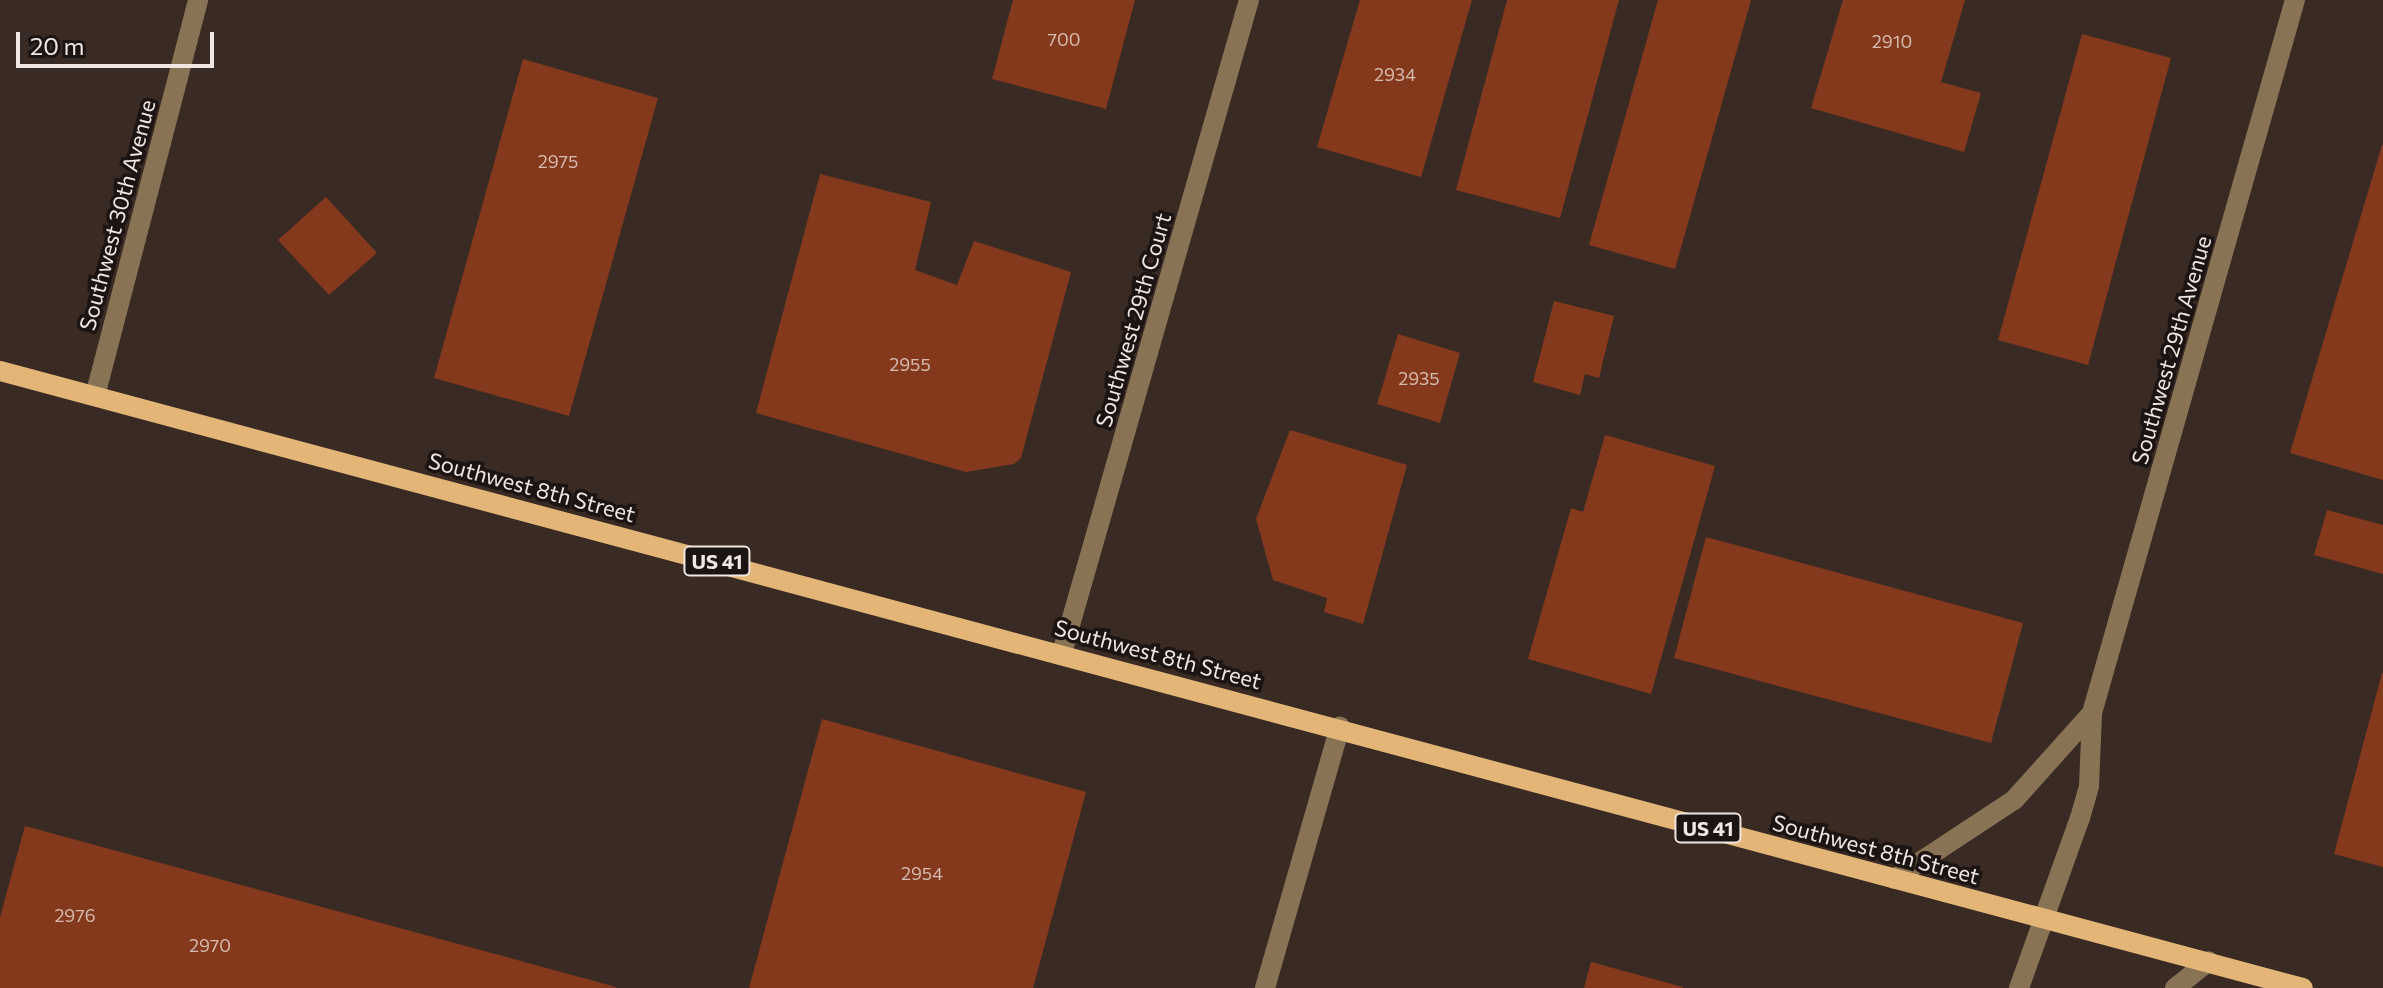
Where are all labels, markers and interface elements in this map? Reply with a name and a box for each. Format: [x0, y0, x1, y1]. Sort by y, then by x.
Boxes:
scale bar [20, 16, 218, 66]
house number: 700 [1048, 28, 1080, 50]
house number: 2910 [1872, 30, 1912, 52]
text: 20 m [30, 31, 84, 60]
house number: 2934 [1374, 63, 1416, 85]
street label: Southwest 30th Avenue [73, 97, 161, 333]
house number: 2975 [538, 150, 578, 172]
street label: Southwest 29th Court [1090, 210, 1176, 430]
street label: Southwest 29th Avenue [2126, 233, 2216, 467]
house number: 2955 [889, 353, 931, 375]
house number: 2935 [1398, 367, 1440, 389]
street label: Southwest 8th Street [426, 447, 638, 527]
road number: US 41 [683, 545, 751, 577]
street label: Southwest 8th Street [1052, 614, 1264, 694]
street label: Southwest 8th Street [1770, 809, 1982, 889]
road number: US 41 [1674, 812, 1742, 844]
house number: 2954 [901, 862, 943, 884]
house number: 2976 [54, 904, 96, 926]
house number: 2970 [189, 934, 231, 956]

